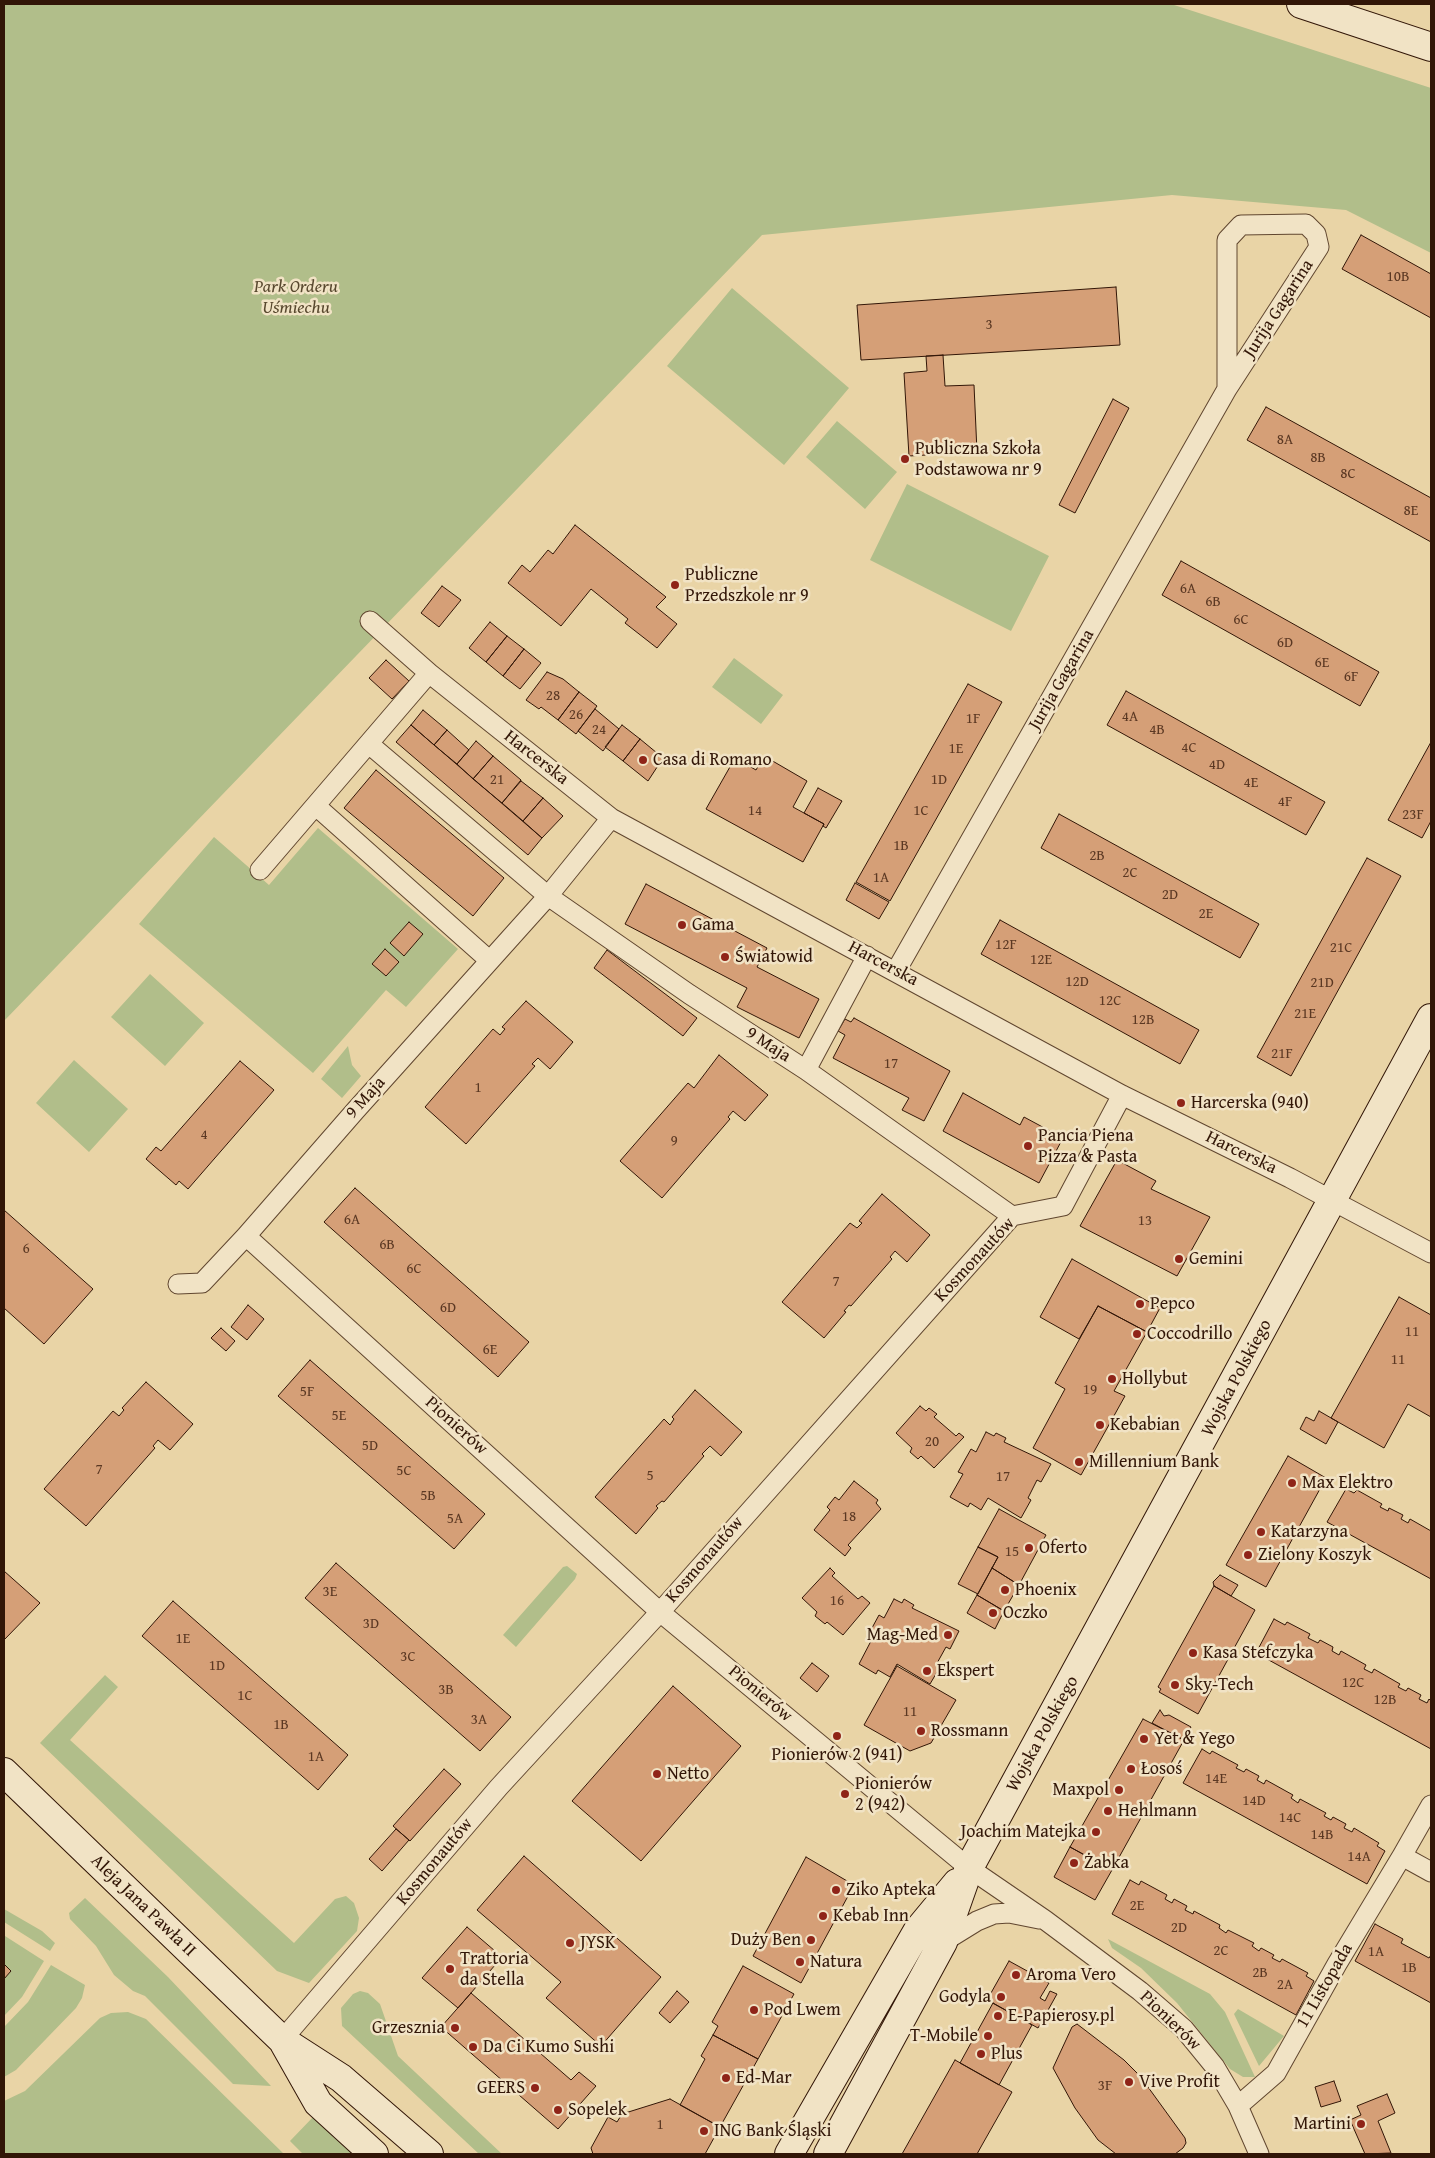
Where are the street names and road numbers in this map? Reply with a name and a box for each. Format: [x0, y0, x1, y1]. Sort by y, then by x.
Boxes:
street label: Jurija Gagarina [1239, 256, 1319, 362]
street label: Jurija Gagarina [1024, 626, 1100, 734]
street label: Harcerska [499, 726, 573, 790]
street label: Harcerska [844, 937, 922, 991]
street label: 9 Maja [741, 1023, 795, 1067]
street label: 9 Maja [342, 1072, 390, 1124]
street label: Harcerska [1202, 1127, 1280, 1179]
street label: Kosmonautów [930, 1213, 1020, 1307]
street label: Wojska Polskiego [1197, 1316, 1277, 1440]
street label: Pionierów [420, 1392, 492, 1460]
street label: Kosmonautów [662, 1512, 748, 1608]
street label: Pionierów [724, 1661, 796, 1727]
street label: Wojska Polskiego [1002, 1672, 1084, 1796]
street label: Kosmonautów [392, 1814, 478, 1910]
street label: Aleja Jana Pawła II [86, 1850, 200, 1962]
street label: 11 Listopada [1292, 1940, 1358, 2032]
street label: Pionierów [1135, 1987, 1205, 2055]

